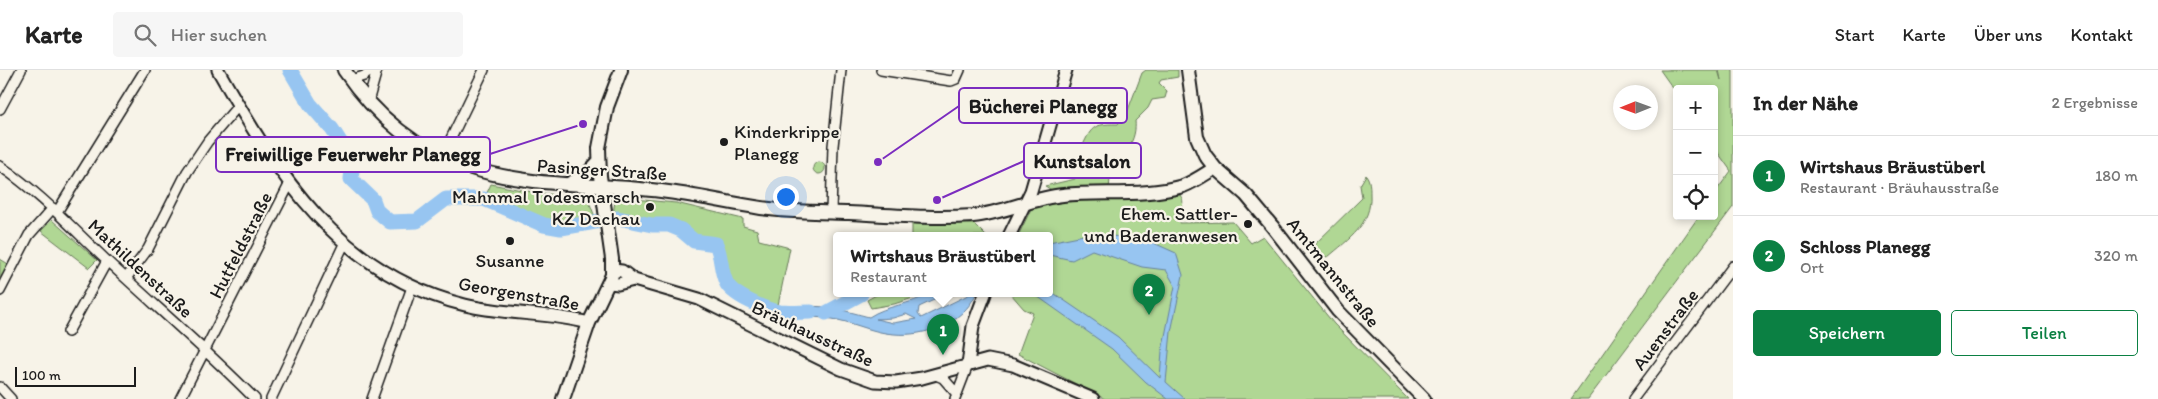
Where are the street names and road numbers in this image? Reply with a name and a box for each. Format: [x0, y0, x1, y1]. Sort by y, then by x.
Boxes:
street label: Pasinger Straße [536, 153, 668, 186]
street label: Hutfeldstraße [204, 188, 277, 302]
street label: Amtmannstraße [1282, 213, 1385, 332]
street label: Mathildenstraße [83, 214, 198, 323]
street label: Georgenstraße [457, 272, 581, 315]
street label: Auenstraße [1627, 284, 1703, 375]
street label: Bräuhausstraße [748, 295, 878, 372]

